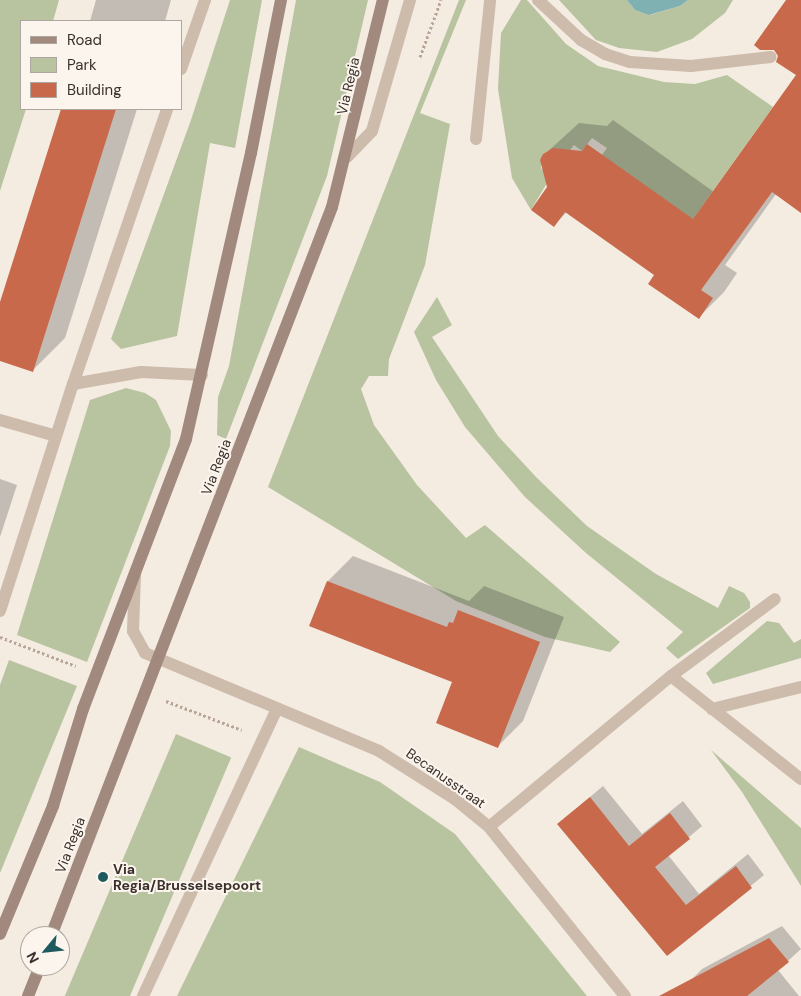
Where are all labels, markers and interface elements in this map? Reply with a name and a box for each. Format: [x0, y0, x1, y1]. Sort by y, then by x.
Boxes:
legend [20, 20, 182, 110]
text: Road [67, 30, 102, 50]
text: Park [67, 55, 97, 75]
street label: Via Regia [333, 56, 363, 116]
text: Building [67, 80, 122, 100]
street label: Via Regia [198, 437, 234, 497]
street label: Becanusstraat [403, 744, 489, 812]
street label: Via Regia [52, 815, 88, 875]
place label: Via Regia/Brusselsepoort [113, 861, 261, 894]
marker: Via Regia/Brusselsepoort [97, 871, 109, 883]
north arrow [20, 926, 70, 976]
text: N [22, 949, 43, 966]

